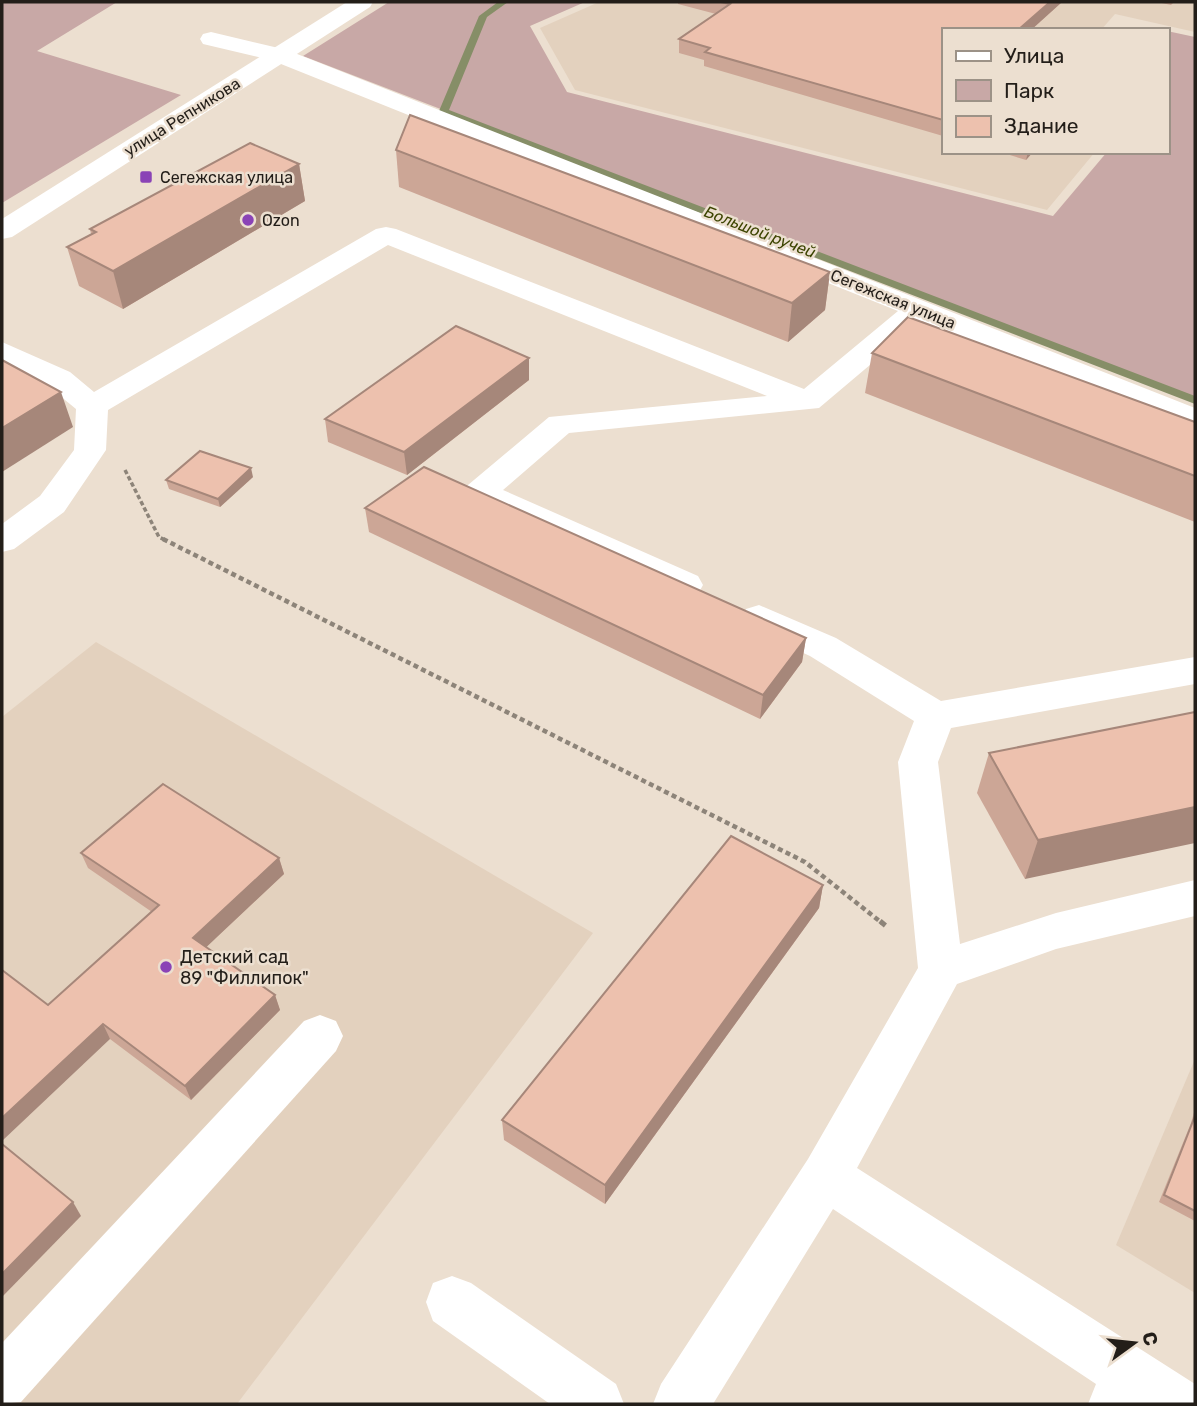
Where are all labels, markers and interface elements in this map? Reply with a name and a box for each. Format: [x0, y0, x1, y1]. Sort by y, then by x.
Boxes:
legend [942, 28, 1169, 154]
text: Улица [1004, 43, 1064, 68]
street label: улица Репникова [120, 74, 244, 160]
text: Парк [1004, 78, 1054, 103]
text: Здание [1004, 113, 1079, 138]
place label: Сегежская улица [160, 168, 293, 187]
marker: Сегежская улица [138, 169, 154, 185]
water label: Большой ручей [702, 202, 819, 262]
place label: Ozon [262, 211, 300, 230]
marker: Ozon [240, 212, 256, 228]
street label: Сегежская улица [828, 265, 958, 333]
place label: Детский сад 89 "Филлипок" [180, 946, 309, 989]
marker: Детский сад 89 "Филлипок" [158, 959, 174, 975]
north arrow [1099, 1308, 1169, 1378]
text: С [1137, 1329, 1163, 1348]

